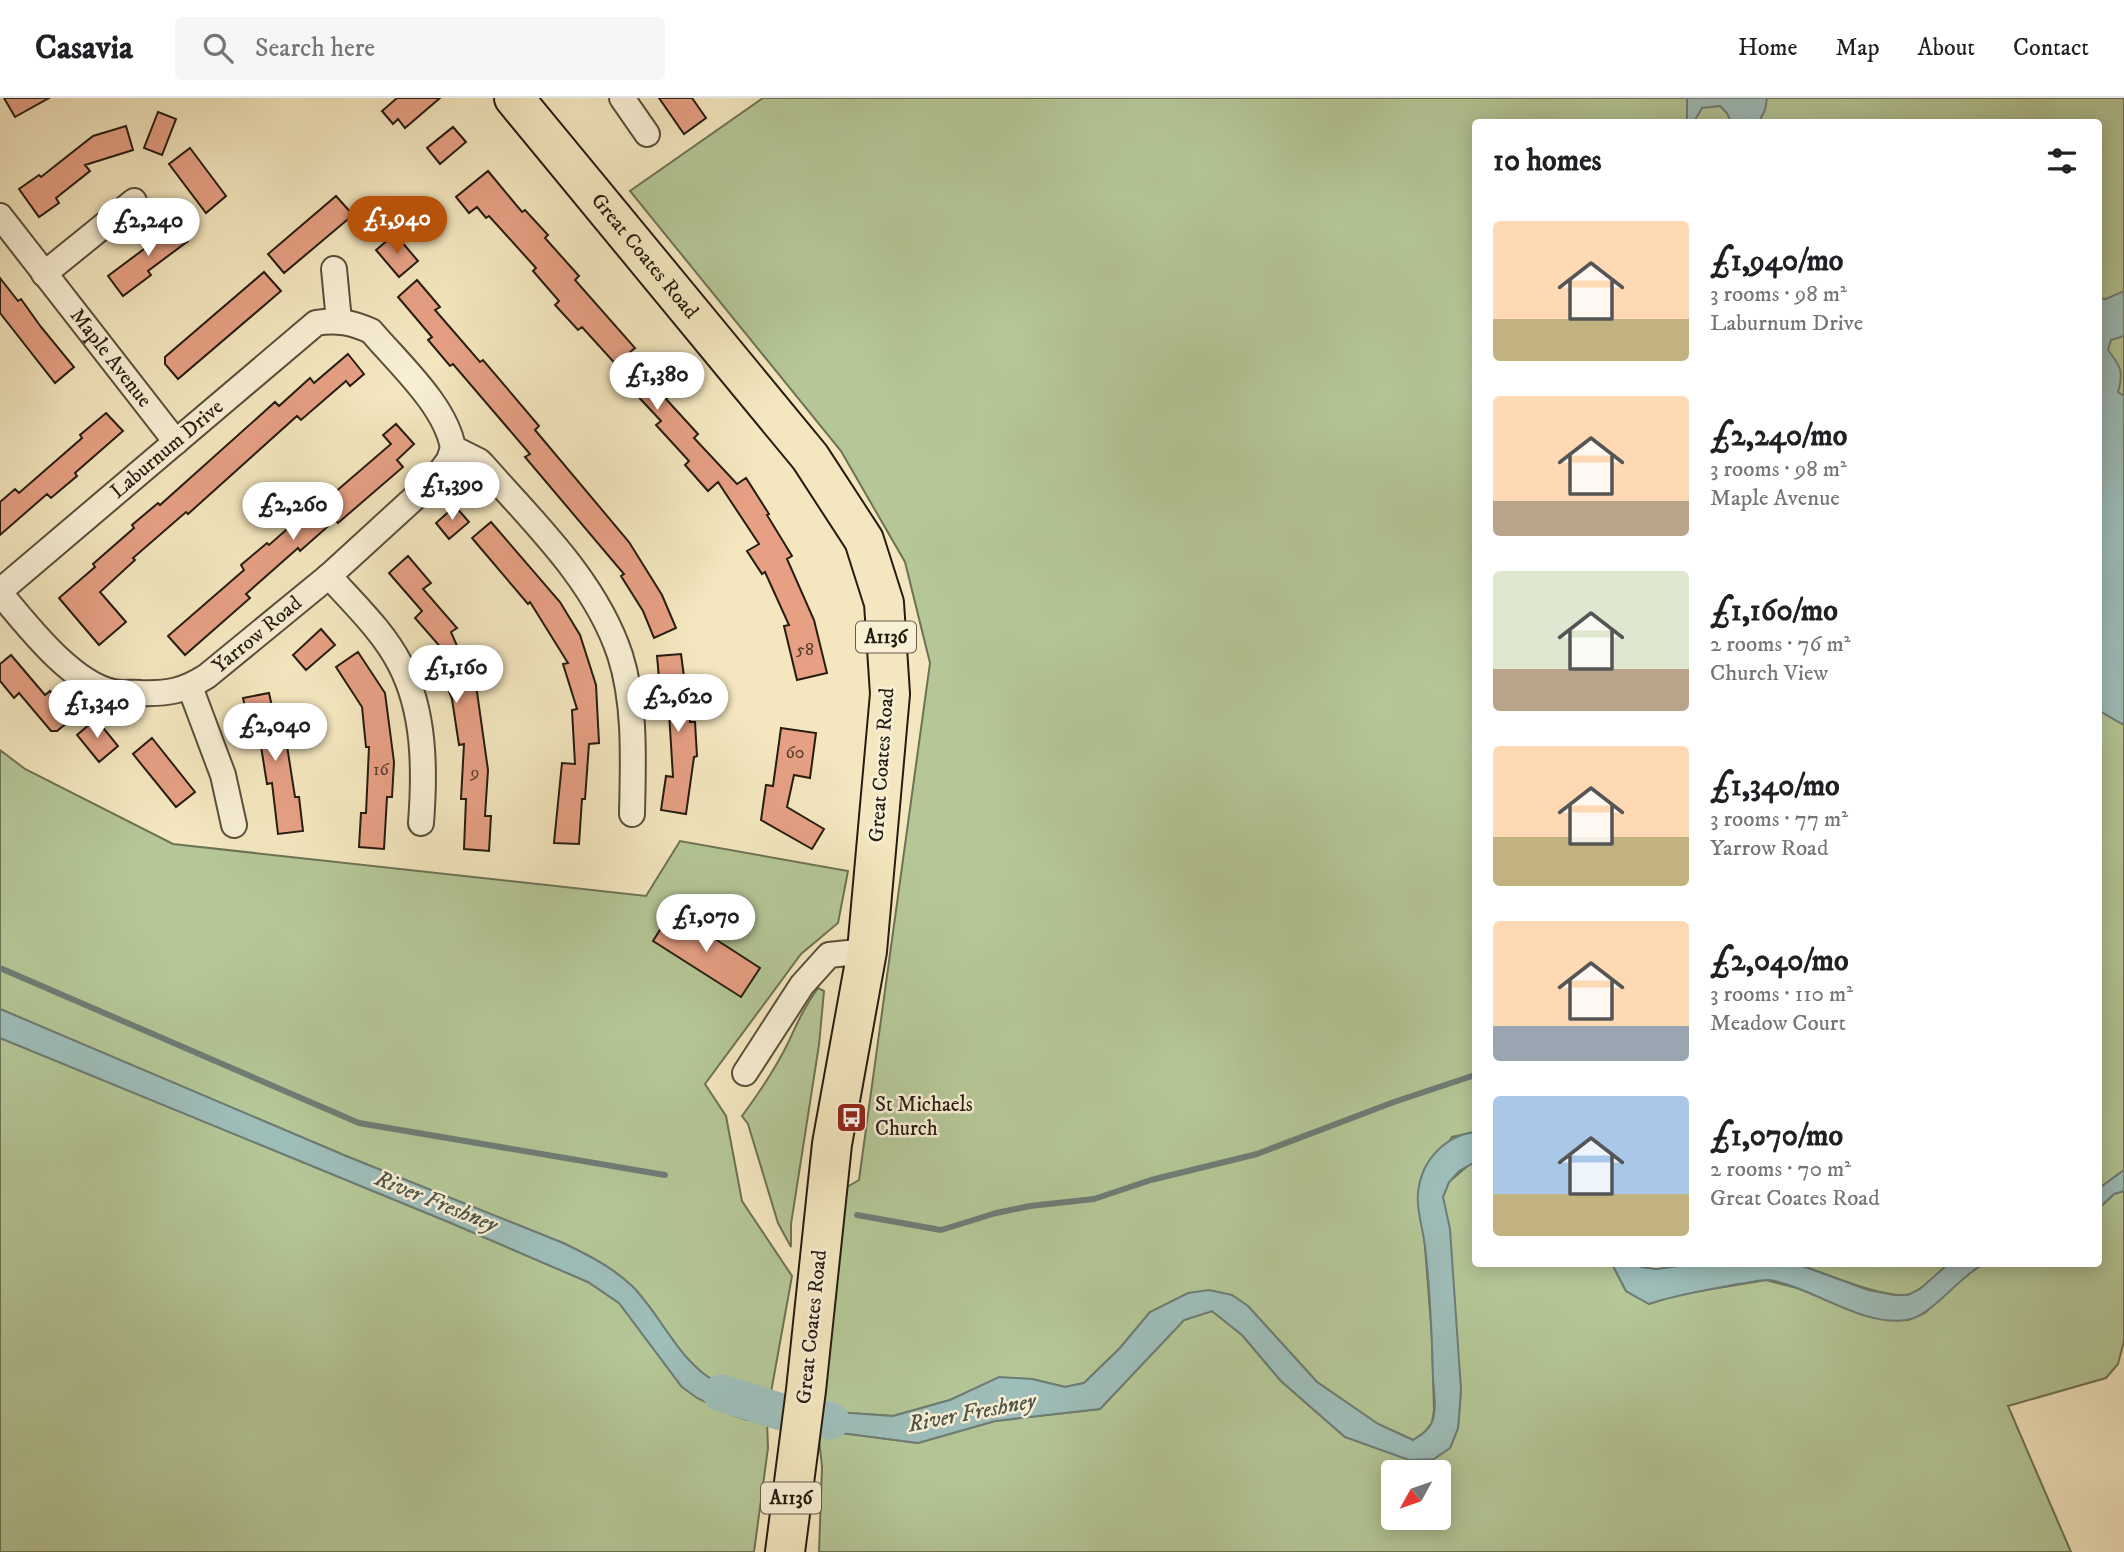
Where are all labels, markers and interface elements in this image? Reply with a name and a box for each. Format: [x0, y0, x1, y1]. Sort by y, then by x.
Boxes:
search box [175, 17, 665, 80]
text: Casavia [35, 28, 133, 69]
icon: search [199, 29, 237, 67]
text: Search here [255, 32, 375, 65]
text: Home [1738, 33, 1797, 63]
text: Map [1835, 33, 1880, 63]
text: About [1918, 33, 1975, 63]
text: Contact [2013, 33, 2089, 63]
icon: filters [2043, 142, 2081, 180]
text: 10 homes [1493, 143, 1602, 180]
street label: Great Coates Road [585, 188, 704, 325]
pin: £1,940 [340, 197, 454, 256]
pin: £2,240 [91, 198, 205, 258]
text: £1,940 [363, 204, 431, 233]
text: £2,240 [113, 206, 183, 235]
text: £1,940/mo [1710, 243, 1843, 280]
icon: home [1549, 249, 1633, 333]
text: 3 rooms · 98 m² [1710, 280, 1847, 309]
street label: Maple Avenue [64, 303, 157, 413]
text: Laburnum Drive [1710, 309, 1863, 338]
pin: £1,380 [600, 352, 714, 412]
text: £1,380 [625, 360, 689, 389]
street label: Laburnum Drive [105, 394, 229, 505]
text: £2,240/mo [1710, 418, 1847, 455]
icon: home [1549, 424, 1633, 508]
text: 3 rooms · 98 m² [1710, 455, 1847, 484]
pin: £1,390 [395, 462, 509, 522]
text: £1,390 [420, 470, 484, 499]
pin: £2,260 [236, 482, 350, 542]
text: Maple Avenue [1710, 484, 1840, 513]
text: £2,260 [258, 490, 328, 519]
street label: Yarrow Road [207, 590, 308, 679]
text: £1,160/mo [1710, 593, 1838, 630]
icon: home [1549, 599, 1633, 683]
road number: A1136 [856, 622, 916, 652]
text: 2 rooms · 76 m² [1710, 630, 1850, 659]
house number: 58 [796, 639, 814, 661]
pin: £1,160 [399, 646, 513, 705]
text: £1,160 [424, 653, 488, 682]
text: Church View [1710, 659, 1828, 688]
pin: £2,620 [621, 674, 735, 734]
pin: £1,340 [40, 680, 154, 740]
text: £2,620 [643, 682, 713, 711]
street label: Great Coates Road [864, 686, 900, 843]
text: £1,340 [65, 688, 129, 717]
pin: £2,040 [218, 704, 332, 763]
text: £2,040 [239, 711, 311, 740]
house number: 60 [785, 742, 805, 764]
house number: 16 [373, 759, 390, 781]
house number: 9 [470, 762, 479, 784]
text: £1,340/mo [1710, 768, 1840, 805]
icon: home [1549, 774, 1633, 858]
text: 3 rooms · 77 m² [1710, 805, 1848, 834]
text: Yarrow Road [1710, 834, 1828, 863]
pin: £1,070 [649, 894, 763, 954]
text: £1,070 [672, 902, 740, 931]
text: £2,040/mo [1710, 943, 1849, 980]
icon: home [1549, 949, 1633, 1033]
text: 3 rooms · 110 m² [1710, 980, 1853, 1009]
text: Meadow Court [1710, 1009, 1846, 1038]
place label: St Michaels Church [875, 1092, 973, 1142]
bus stop icon: St Michaels Church [835, 1100, 869, 1134]
text: £1,070/mo [1710, 1118, 1843, 1155]
icon: home [1549, 1124, 1633, 1208]
text: 2 rooms · 70 m² [1710, 1155, 1851, 1184]
water label: River Freshney [370, 1164, 503, 1240]
text: Great Coates Road [1710, 1184, 1880, 1213]
street label: Great Coates Road [791, 1248, 833, 1405]
water label: River Freshney [905, 1386, 1040, 1440]
north arrow [1381, 1460, 1451, 1530]
map controls [1381, 1460, 1451, 1530]
road number: A1136 [761, 1482, 821, 1514]

